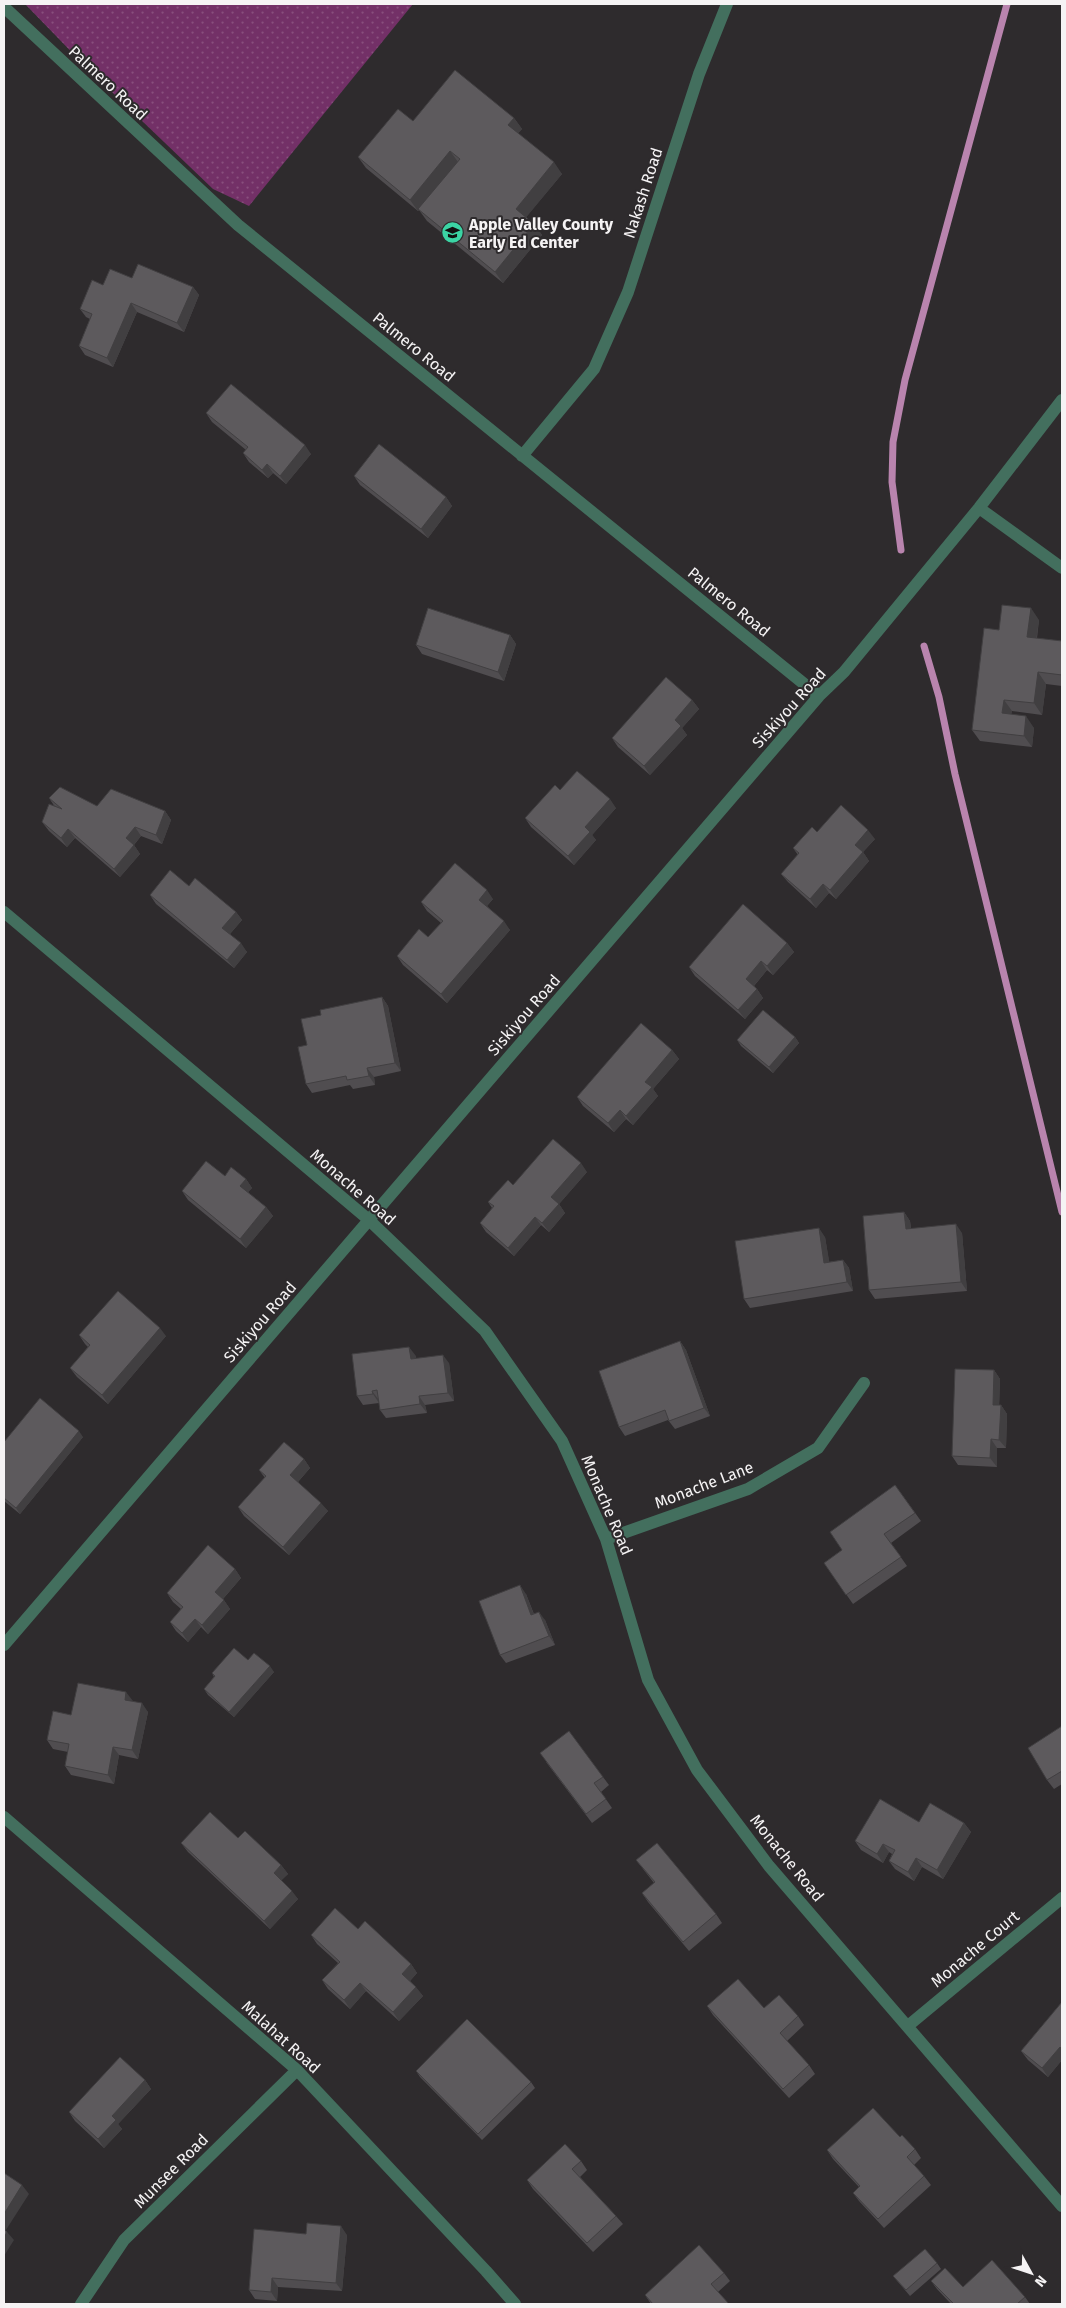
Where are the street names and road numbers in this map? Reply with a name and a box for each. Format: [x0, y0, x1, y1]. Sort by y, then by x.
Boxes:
street label: Palmero Road [65, 42, 151, 124]
street label: Nakash Road [619, 145, 667, 241]
street label: Palmero Road [369, 308, 459, 386]
street label: Palmero Road [684, 563, 774, 641]
street label: Siskiyou Road [748, 664, 830, 752]
street label: Siskiyou Road [484, 971, 564, 1059]
street label: Monache Road [306, 1145, 400, 1229]
street label: Siskiyou Road [220, 1278, 300, 1366]
street label: Monache Road [577, 1452, 637, 1558]
street label: Monache Lane [652, 1457, 756, 1513]
street label: Monache Road [746, 1811, 828, 1905]
street label: Monache Court [927, 1907, 1023, 1991]
street label: Malahat Road [238, 1997, 324, 2077]
street label: Munsee Road [130, 2130, 212, 2212]

